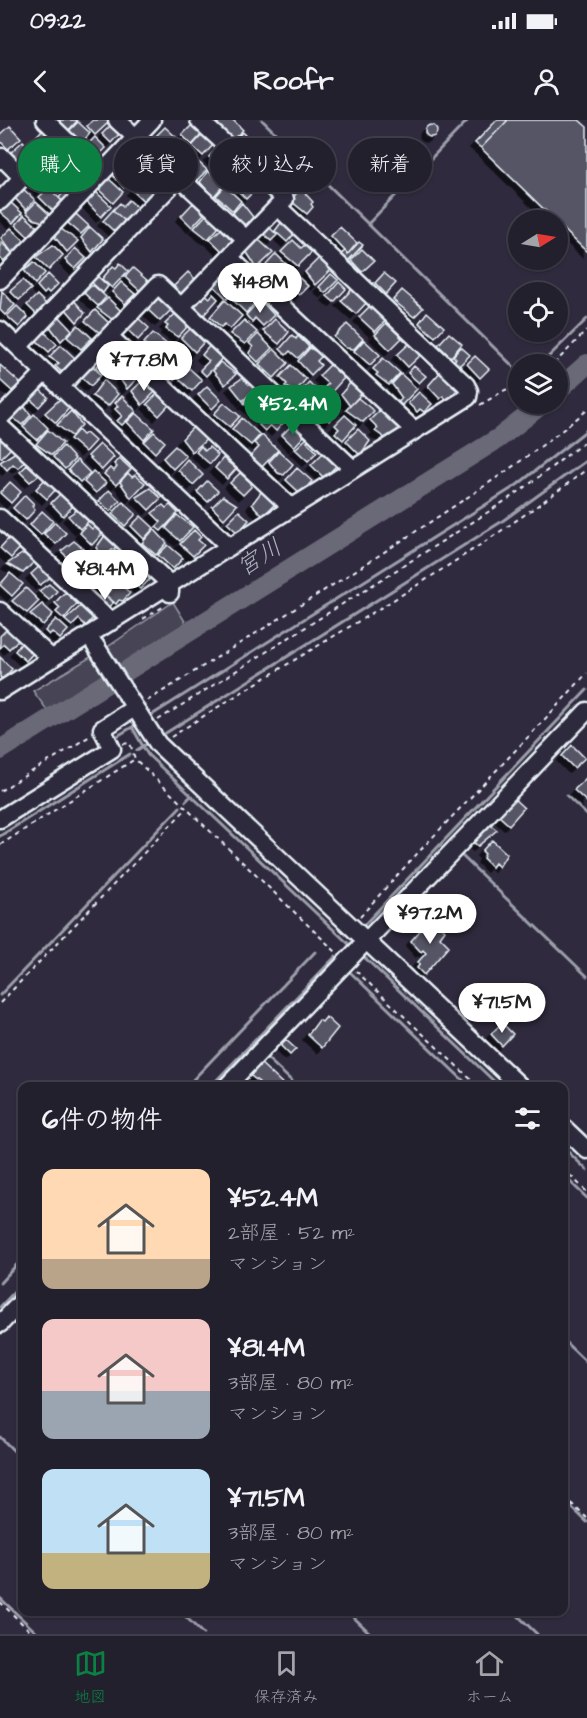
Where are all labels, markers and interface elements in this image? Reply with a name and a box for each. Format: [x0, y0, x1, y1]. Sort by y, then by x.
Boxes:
text: 09:22 [30, 6, 85, 37]
text: Roofr [253, 62, 334, 100]
icon: back [24, 65, 57, 98]
icon: person [530, 65, 563, 98]
chip: 購入 [18, 138, 102, 192]
chip: 賃貸 [114, 138, 198, 192]
chip: 絞り込み [210, 138, 336, 192]
chip: 新着 [348, 138, 432, 192]
north arrow [508, 210, 568, 270]
map controls [508, 210, 568, 414]
pin: ¥148M [218, 263, 302, 314]
text: ¥148M [232, 268, 288, 296]
button: locate [508, 282, 568, 342]
pin: ¥77.8M [95, 341, 193, 392]
text: ¥77.8M [110, 346, 178, 374]
button: layers [508, 354, 568, 414]
pin: ¥52.4M [244, 385, 342, 436]
text: ¥52.4M [258, 390, 328, 418]
water label: 宮川 [230, 531, 289, 585]
pin: ¥81.4M [56, 550, 154, 601]
text: ¥81.4M [75, 555, 135, 583]
pin: ¥97.2M [381, 894, 479, 945]
text: ¥97.2M [397, 899, 463, 927]
pin: ¥71.5M [453, 983, 551, 1034]
text: ¥71.5M [472, 988, 532, 1016]
text: 6件の物件 [42, 1102, 162, 1138]
icon: filters [511, 1102, 544, 1135]
text: ¥52.4M [228, 1180, 318, 1216]
icon: home [90, 1193, 162, 1265]
text: 2部屋 · 52 m² [228, 1219, 355, 1247]
text: マンション [228, 1250, 327, 1278]
text: ¥81.4M [228, 1330, 305, 1366]
icon: home [90, 1343, 162, 1415]
text: 3部屋 · 80 m² [228, 1369, 354, 1397]
text: マンション [228, 1400, 327, 1428]
text: ¥71.5M [228, 1480, 305, 1516]
icon: home [90, 1493, 162, 1565]
text: 3部屋 · 80 m² [228, 1519, 354, 1547]
text: マンション [228, 1550, 327, 1578]
tab: 地図 [74, 1647, 107, 1708]
tab: 保存済み [254, 1647, 318, 1708]
tab: ホーム [466, 1647, 513, 1708]

